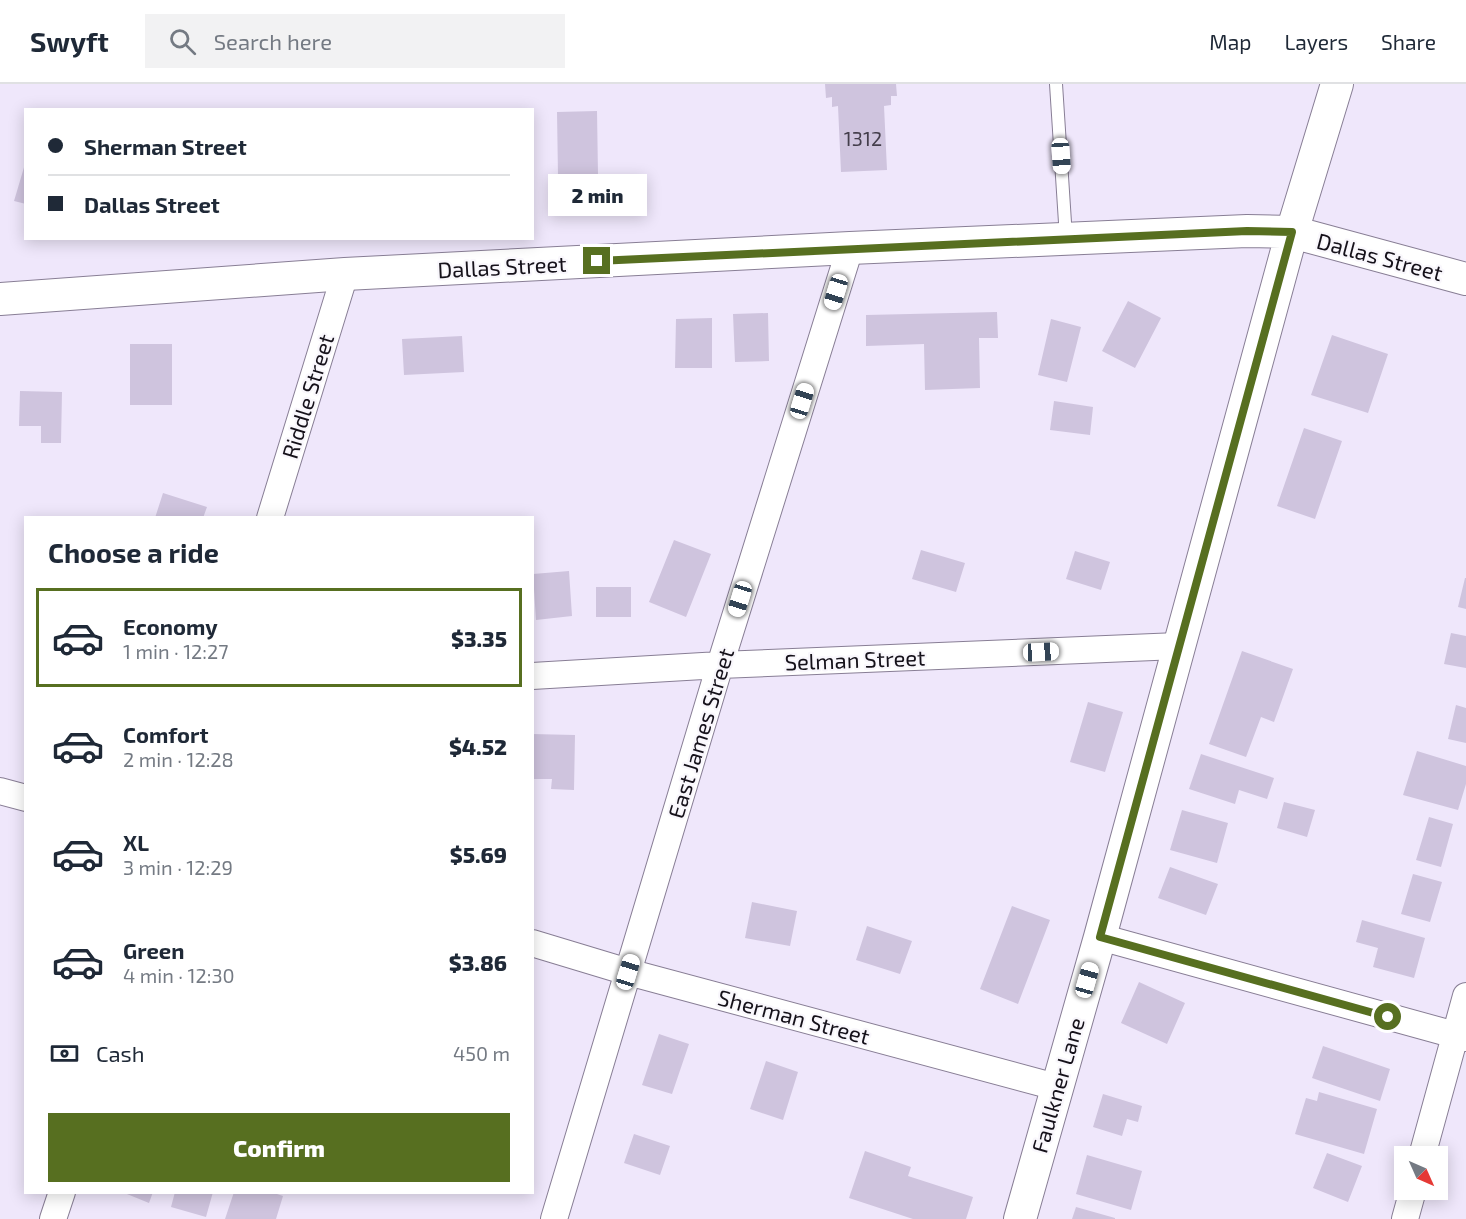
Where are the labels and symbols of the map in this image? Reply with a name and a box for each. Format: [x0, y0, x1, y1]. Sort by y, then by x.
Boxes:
house number: 1312 [844, 126, 882, 150]
car [1051, 137, 1071, 175]
callout: 2 min [548, 174, 646, 216]
street label: Dallas Street [1314, 227, 1446, 285]
route end [583, 247, 610, 274]
street label: Dallas Street [437, 250, 567, 282]
car [822, 272, 850, 312]
street label: Riddle Street [276, 331, 338, 461]
car [788, 381, 816, 421]
car [726, 579, 754, 619]
car [1023, 642, 1059, 662]
street label: Selman Street [784, 644, 926, 674]
street label: East James Street [662, 645, 738, 821]
car [614, 952, 642, 992]
car [1073, 960, 1101, 1000]
street label: Sherman Street [715, 983, 873, 1049]
route start [1374, 1003, 1401, 1030]
street label: Faulkner Lane [1025, 1014, 1089, 1156]
north arrow [1394, 1146, 1448, 1200]

